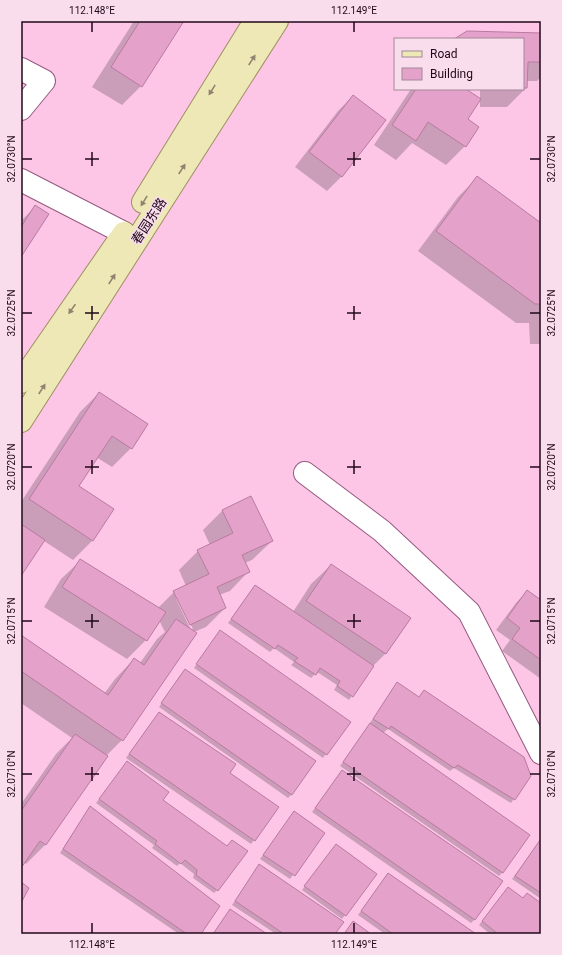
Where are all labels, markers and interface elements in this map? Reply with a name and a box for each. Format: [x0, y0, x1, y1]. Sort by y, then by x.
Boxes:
text: 112.148°E [69, 5, 115, 16]
text: 112.149°E [331, 5, 377, 16]
legend [394, 38, 524, 90]
text: Road [430, 47, 458, 61]
one-way arrow [248, 55, 256, 65]
text: Building [430, 67, 473, 81]
one-way arrow [208, 85, 216, 95]
text: 32.0730°N [6, 135, 17, 183]
text: 32.0730°N [546, 135, 557, 183]
one-way arrow [178, 164, 186, 174]
street label: 春园东路 [129, 195, 169, 247]
one-way arrow [140, 196, 148, 206]
one-way arrow [108, 274, 116, 284]
text: 32.0725°N [6, 289, 17, 337]
text: 32.0725°N [546, 289, 557, 337]
one-way arrow [68, 304, 76, 314]
one-way arrow [38, 383, 46, 394]
text: 32.0720°N [6, 443, 17, 491]
text: 32.0720°N [546, 443, 557, 491]
text: 32.0715°N [6, 597, 17, 645]
text: 32.0715°N [546, 597, 557, 645]
text: 32.0710°N [6, 750, 17, 798]
text: 32.0710°N [546, 750, 557, 798]
text: 112.148°E [69, 939, 115, 950]
text: 112.149°E [331, 939, 377, 950]

